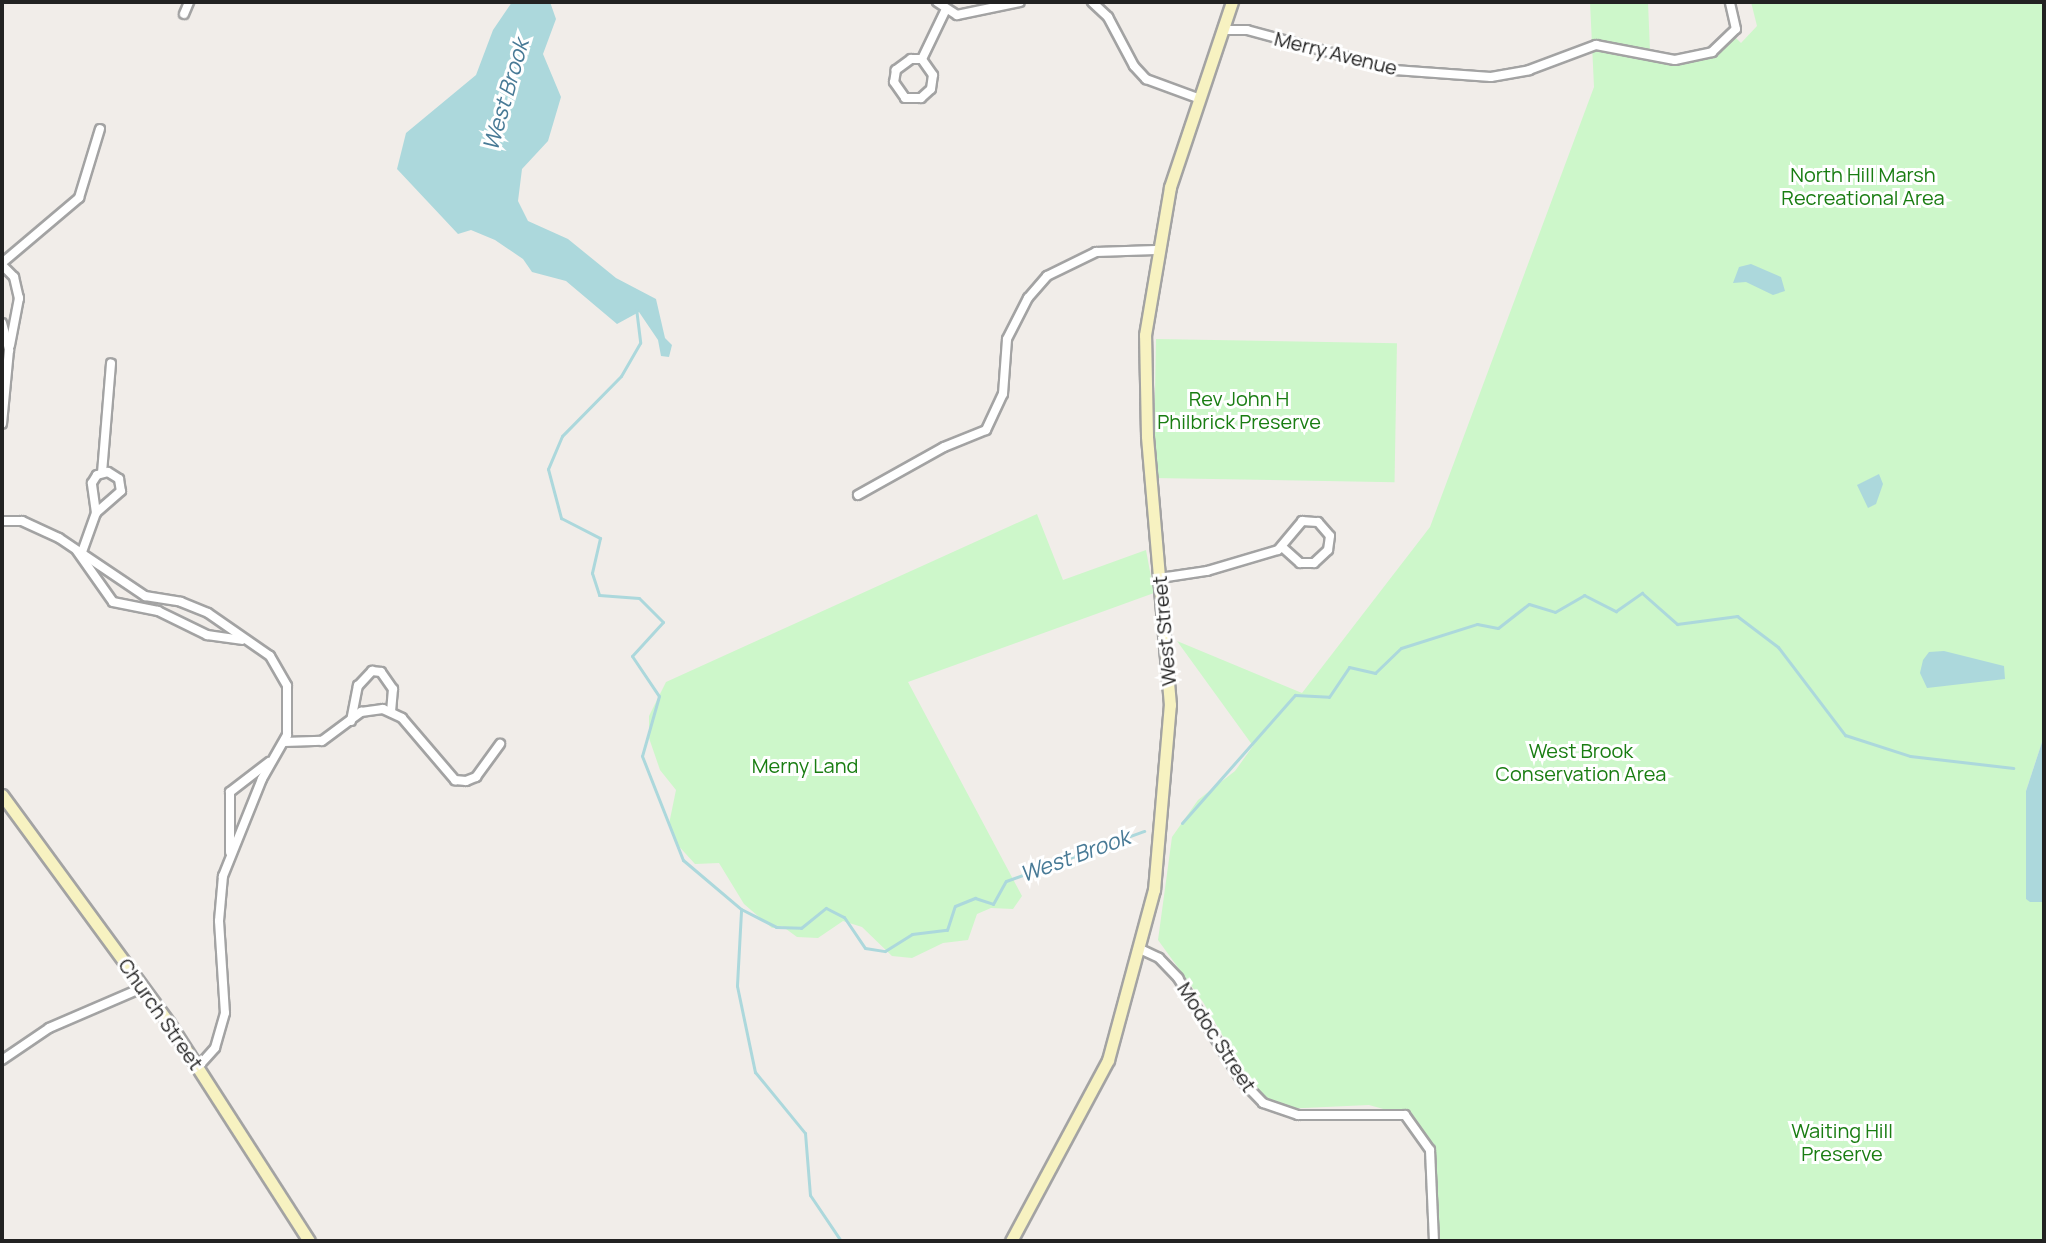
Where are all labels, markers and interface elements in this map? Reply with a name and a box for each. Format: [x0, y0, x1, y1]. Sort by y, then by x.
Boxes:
street label: Merry Avenue [1272, 26, 1400, 80]
water label: West Brook [477, 36, 535, 154]
park label: North Hill Marsh Recreational Area [1781, 162, 1945, 209]
park label: Rev John H Philbrick Preserve [1157, 387, 1321, 434]
street label: West Street [1147, 575, 1181, 687]
park label: West Brook Conservation Area [1496, 739, 1666, 786]
park label: Merny Land [752, 753, 858, 777]
water label: West Brook [1016, 824, 1134, 888]
street label: Church Street [114, 954, 208, 1074]
street label: Modoc Street [1173, 978, 1261, 1096]
park label: Waiting Hill Preserve [1791, 1118, 1893, 1165]

